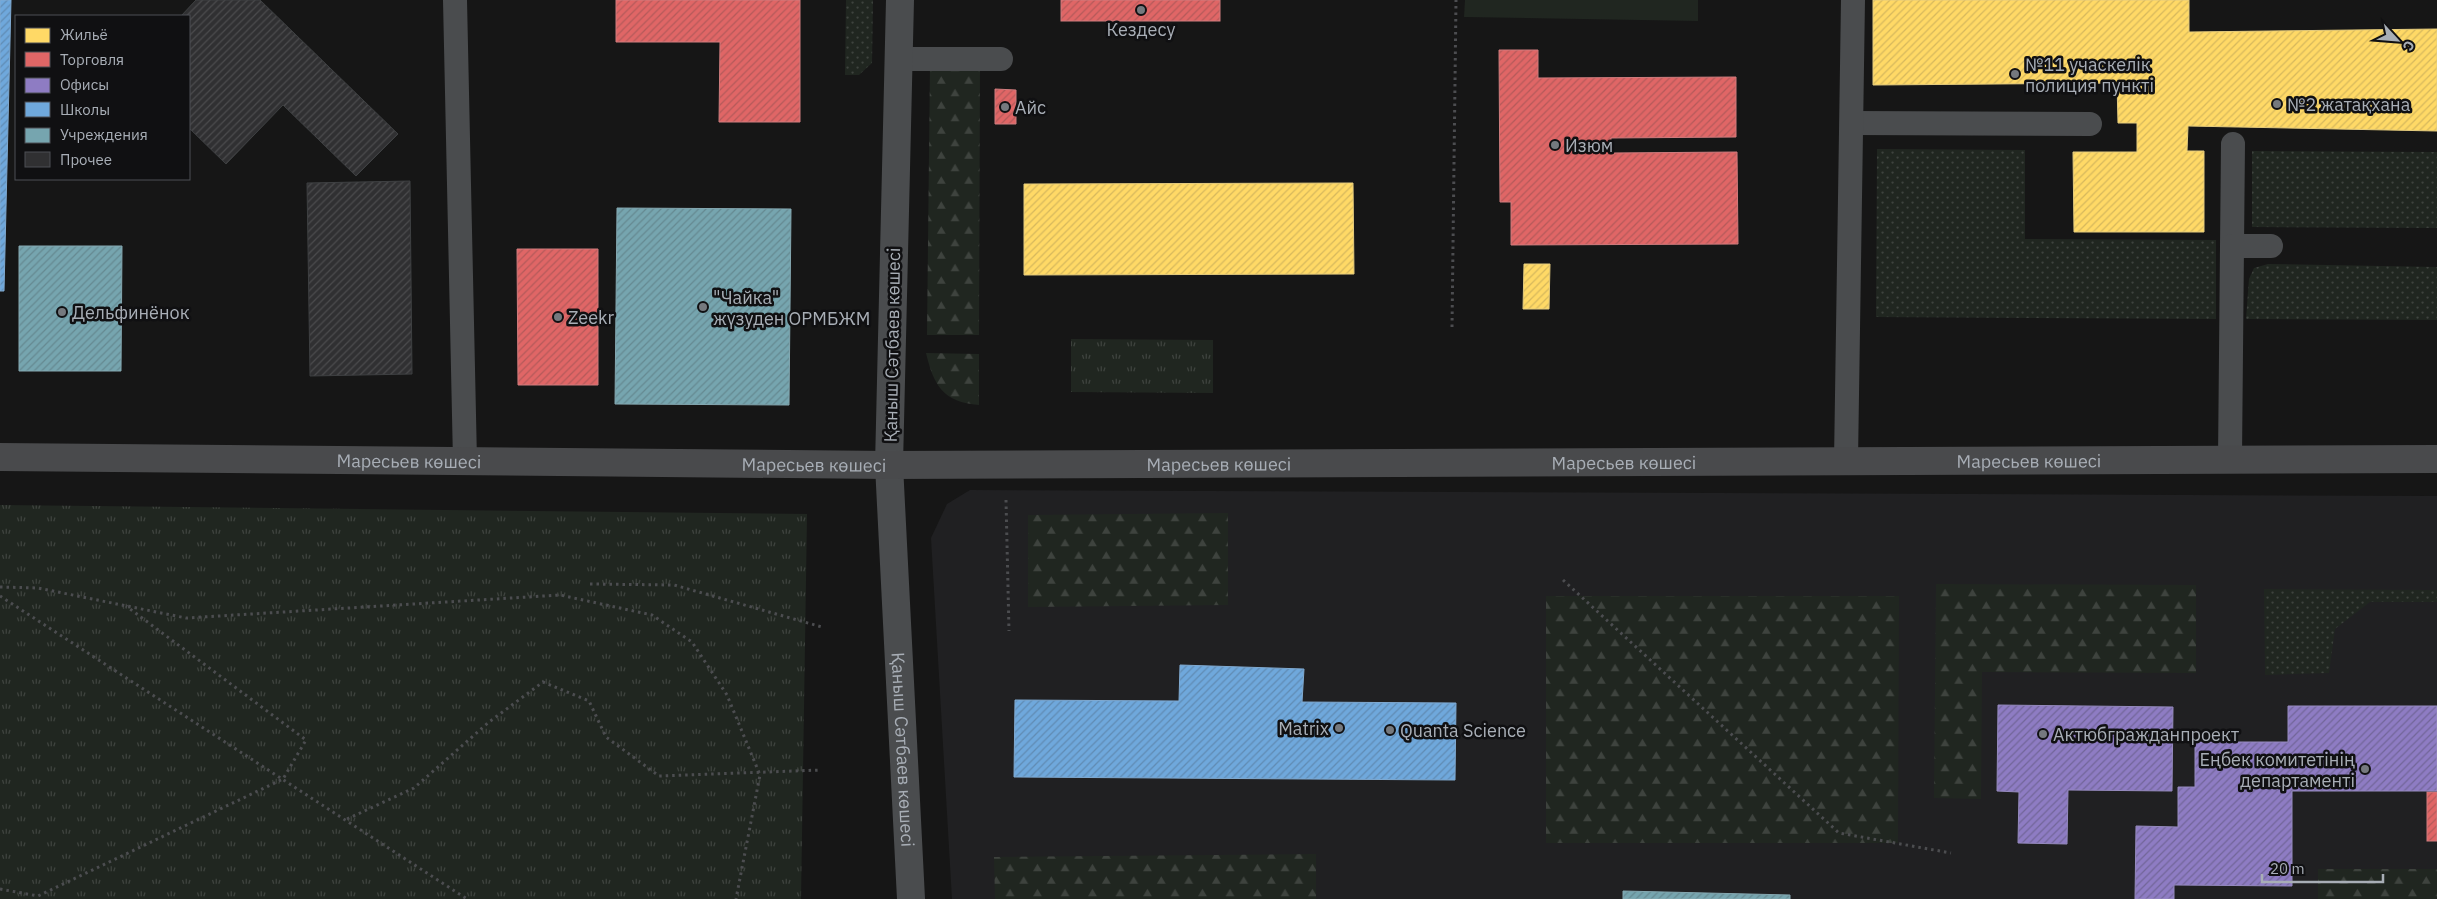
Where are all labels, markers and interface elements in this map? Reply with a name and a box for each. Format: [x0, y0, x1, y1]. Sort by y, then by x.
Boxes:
marker: Кездесу [1135, 4, 1147, 16]
legend [15, 15, 190, 180]
north arrow [2372, 15, 2422, 65]
place label: Кездесу [1107, 18, 1176, 41]
text: Жильё [60, 25, 108, 44]
text: С [2399, 38, 2419, 54]
text: Торговля [60, 50, 124, 69]
place label: №11 учаскелік полиция пункті [2025, 53, 2154, 97]
marker: №11 учаскелік полиция пункті [2009, 68, 2021, 80]
text: Офисы [60, 75, 109, 94]
place label: №2 жатақхана [2287, 93, 2411, 116]
place label: Айс [1015, 96, 1046, 119]
marker: №2 жатақхана [2271, 98, 2283, 110]
text: Школы [60, 100, 110, 119]
marker: Айс [999, 101, 1011, 113]
text: Учреждения [60, 125, 148, 144]
place label: Изюм [1565, 134, 1613, 157]
marker: Изюм [1549, 139, 1561, 151]
text: Прочее [60, 150, 112, 169]
street label: Қаныш Сәтбаев көшесі [879, 247, 905, 443]
place label: "Чайка" жүзуден ОРМБЖМ [713, 286, 870, 330]
place label: Дельфинёнок [72, 301, 190, 324]
marker: "Чайка" жүзуден ОРМБЖМ [697, 301, 709, 313]
marker: Дельфинёнок [56, 306, 68, 318]
place label: Zeekr [568, 306, 615, 329]
marker: Zeekr [552, 311, 564, 323]
street label: Маресьев көшесі [337, 449, 481, 473]
street label: Маресьев көшесі [1957, 449, 2101, 472]
street label: Маресьев көшесі [1552, 450, 1696, 474]
street label: Маресьев көшесі [741, 452, 886, 476]
street label: Маресьев көшесі [1147, 452, 1291, 476]
street label: Қаныш Сәтбаев көшесі [887, 652, 920, 847]
place label: Matrix [1278, 717, 1329, 740]
place label: Quanta Science [1400, 719, 1526, 742]
marker: Matrix [1333, 722, 1345, 734]
place label: Актюбгражданпроект [2053, 723, 2240, 746]
marker: Quanta Science [1384, 724, 1396, 736]
marker: Актюбгражданпроект [2037, 728, 2049, 740]
place label: Еңбек комитетінің департаменті [2199, 748, 2355, 792]
marker: Еңбек комитетінің департаменті [2359, 763, 2371, 775]
scale bar [2262, 852, 2383, 884]
text: 20 m [2270, 859, 2305, 878]

